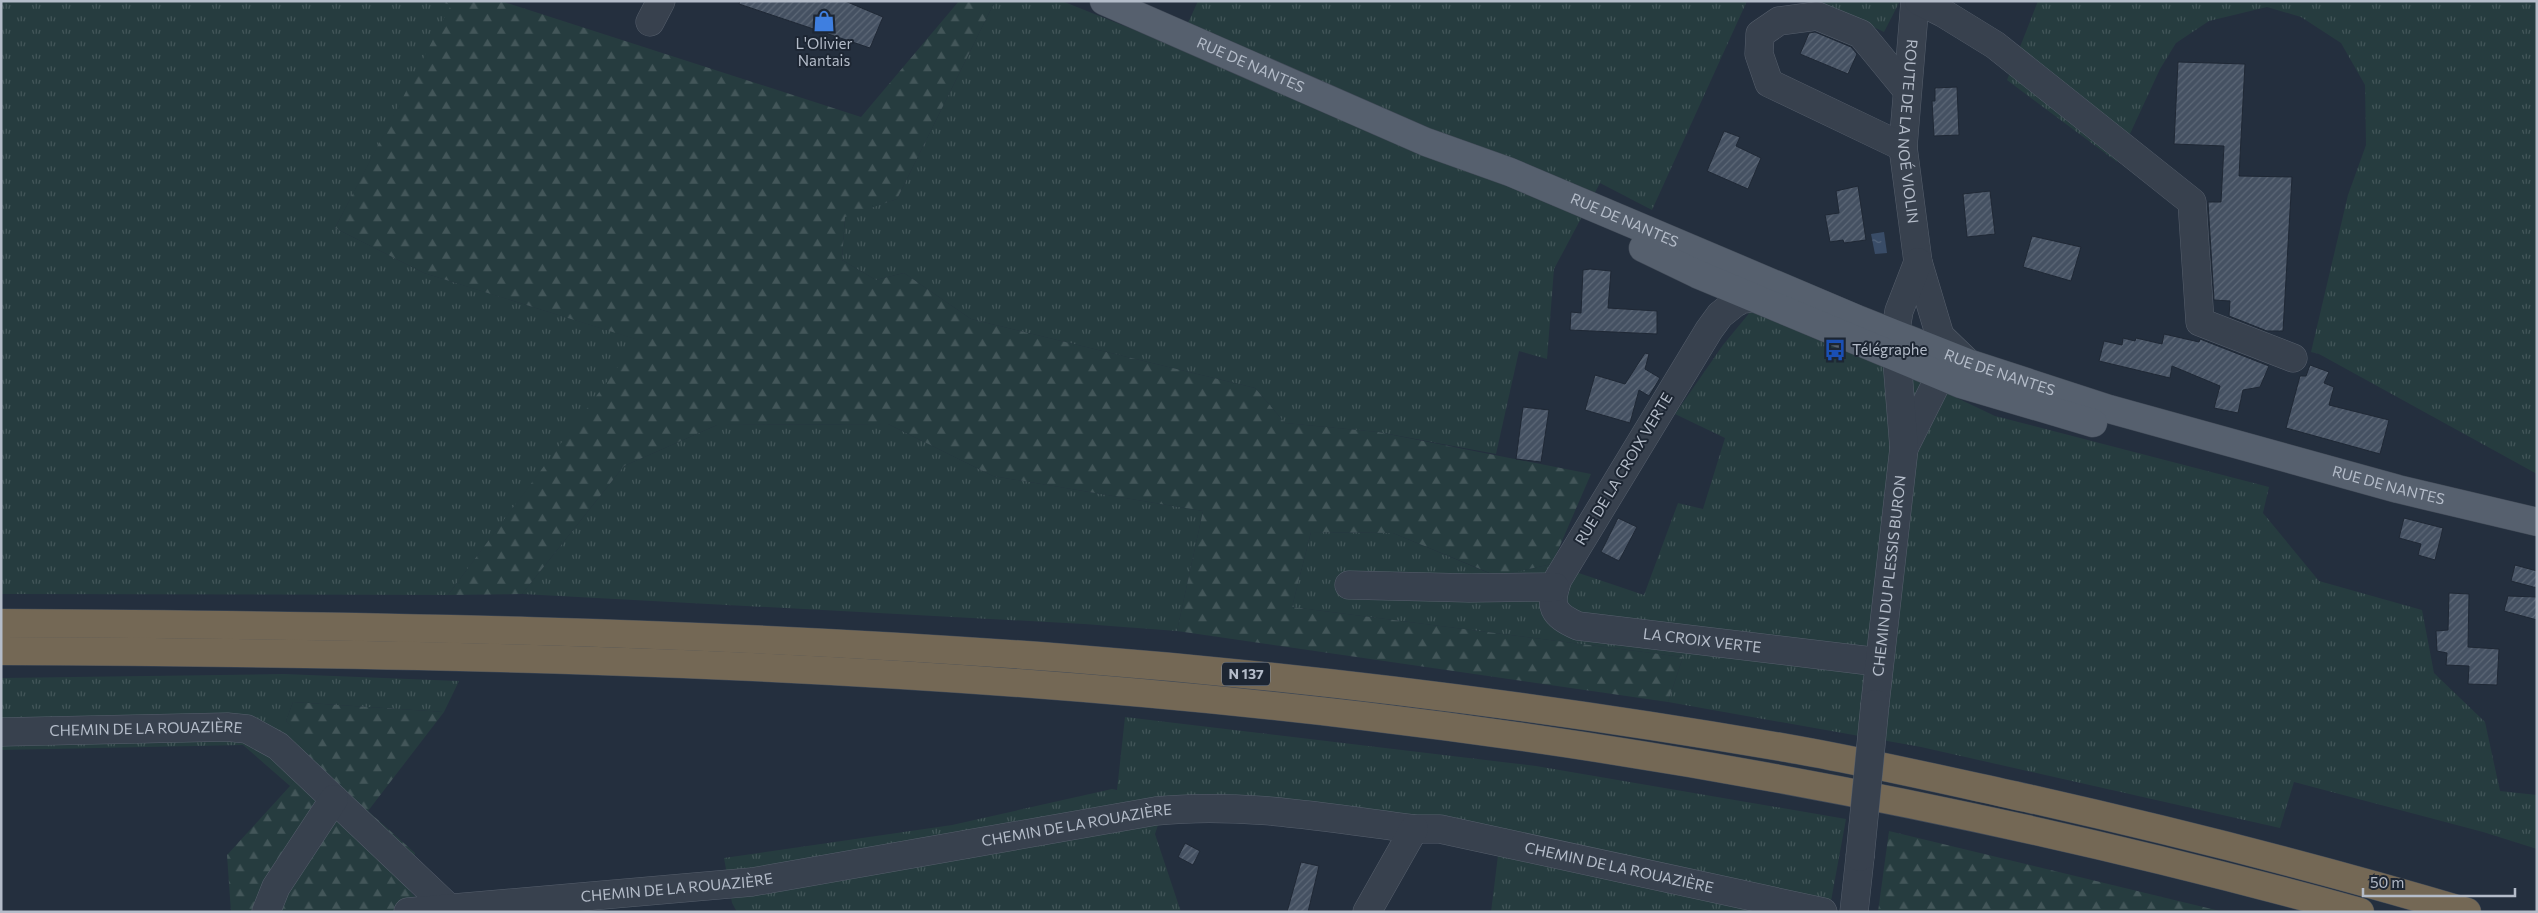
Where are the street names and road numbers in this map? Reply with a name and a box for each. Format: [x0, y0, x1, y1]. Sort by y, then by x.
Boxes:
street label: RUE DE NANTES [1194, 33, 1308, 96]
street label: ROUTE DE LA NOÉ VIOLIN [1895, 39, 1923, 225]
street label: RUE DE NANTES [1568, 189, 1682, 250]
street label: RUE DE NANTES [1942, 345, 2058, 399]
street label: RUE DE LA CROIX VERTE [1571, 389, 1676, 548]
street label: RUE DE NANTES [2330, 461, 2447, 508]
street label: CHEMIN DU PLESSIS BURON [1868, 474, 1909, 677]
street label: LA CROIX VERTE [1642, 624, 1763, 656]
road number: N 137 [1222, 662, 1270, 686]
street label: CHEMIN DE LA ROUAZIÈRE [49, 716, 243, 739]
street label: CHEMIN DE LA ROUAZIÈRE [980, 800, 1173, 850]
street label: CHEMIN DE LA ROUAZIÈRE [1523, 838, 1716, 896]
street label: CHEMIN DE LA ROUAZIÈRE [580, 868, 774, 905]

